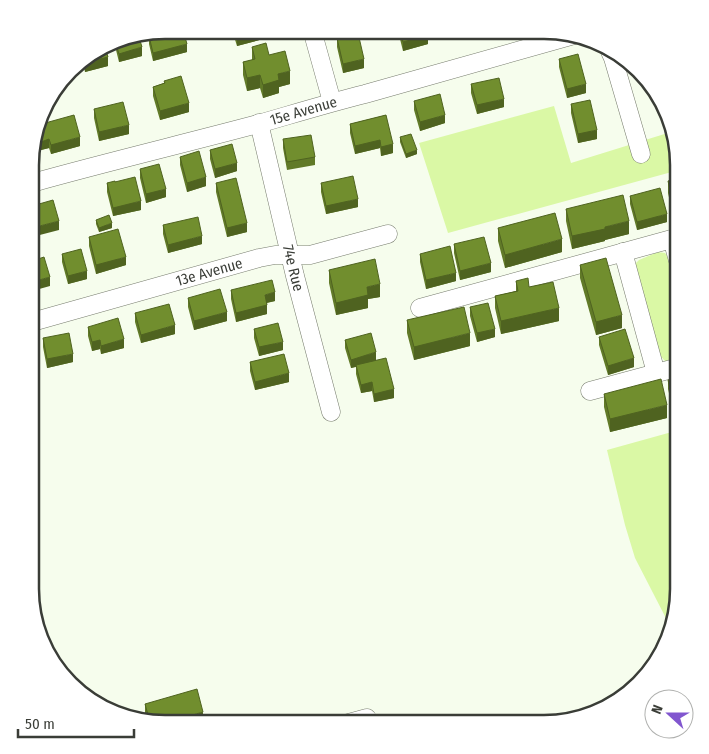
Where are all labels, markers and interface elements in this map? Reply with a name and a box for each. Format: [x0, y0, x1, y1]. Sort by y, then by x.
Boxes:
street label: 15e Avenue [268, 93, 339, 129]
street label: 74e Rue [279, 243, 308, 293]
street label: 13e Avenue [174, 254, 245, 290]
north arrow [644, 689, 694, 739]
text: N [648, 703, 667, 716]
scale bar [18, 706, 134, 738]
text: 50 m [25, 715, 55, 733]

